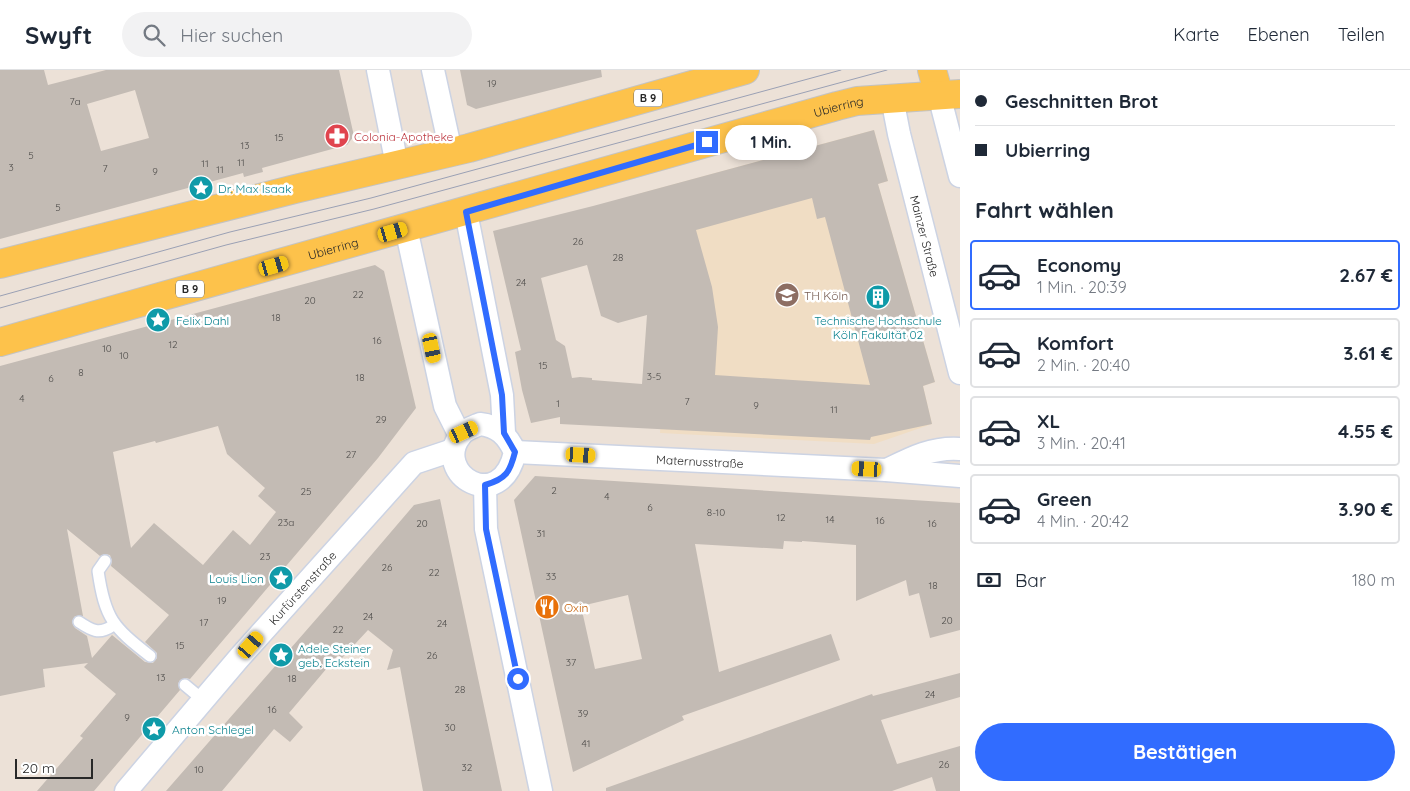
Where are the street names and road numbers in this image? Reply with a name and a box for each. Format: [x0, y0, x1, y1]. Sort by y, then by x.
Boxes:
road number: B 9 [634, 89, 662, 106]
street label: Ubierring [812, 93, 864, 120]
street label: Mainzer Straße [907, 194, 943, 279]
street label: Ubierring [306, 234, 360, 262]
road number: B 9 [176, 280, 204, 298]
street label: Maternusstraße [656, 451, 744, 471]
street label: Kurfürstenstraße [265, 547, 339, 628]

